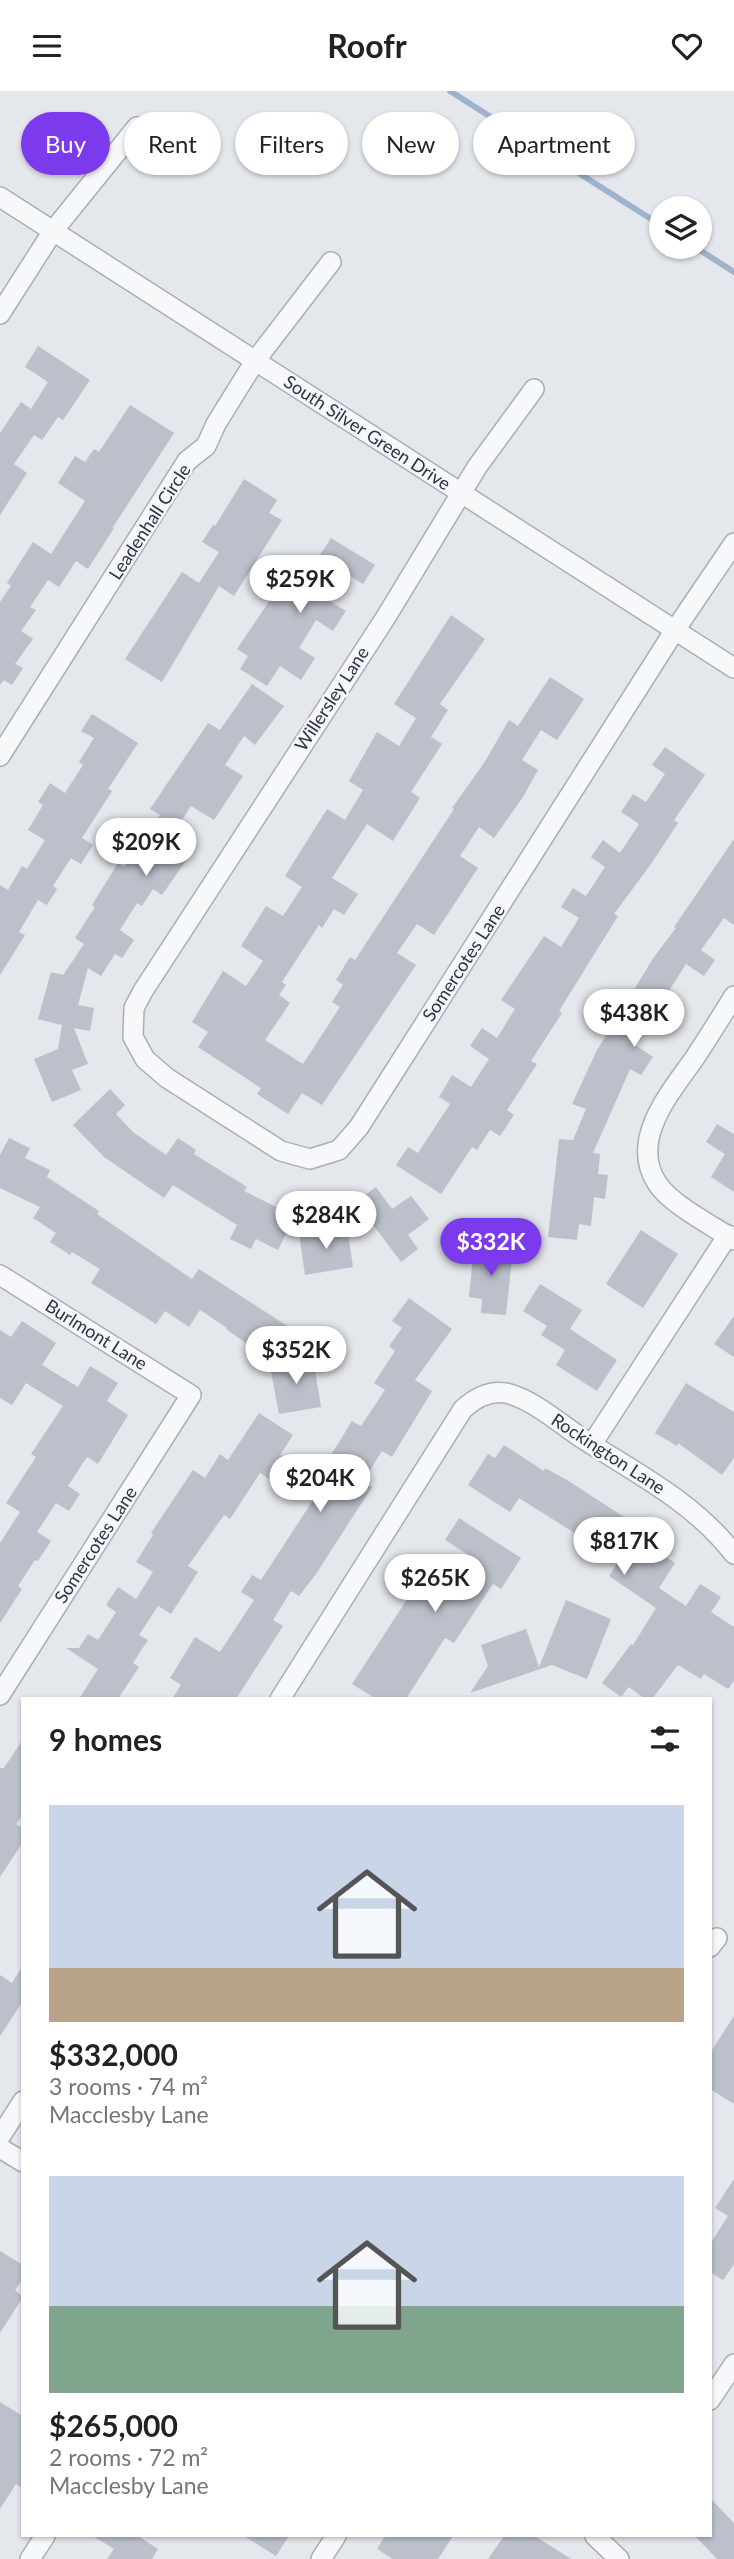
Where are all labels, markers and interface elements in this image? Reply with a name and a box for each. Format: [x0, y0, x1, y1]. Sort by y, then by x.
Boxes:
text: Roofr [327, 26, 407, 65]
icon: menu [28, 27, 66, 65]
icon: heart [668, 27, 706, 65]
chip: Buy [21, 112, 110, 175]
chip: Rent [124, 112, 221, 175]
chip: Filters [235, 112, 348, 175]
chip: New [362, 112, 459, 175]
chip: Apartment [473, 112, 635, 175]
map controls [649, 196, 712, 259]
button: layers [649, 196, 712, 259]
street label: South Silver Green Drive [280, 370, 455, 494]
street label: Leadenhall Circle [104, 459, 195, 583]
pin: $259K [251, 555, 349, 615]
text: $259K [265, 564, 335, 592]
street label: Willersley Lane [289, 642, 373, 755]
pin: $209K [97, 819, 195, 878]
text: $209K [111, 827, 181, 855]
street label: Somercotes Lane [417, 900, 509, 1025]
pin: $438K [585, 989, 683, 1049]
text: $438K [599, 998, 669, 1026]
pin: $284K [277, 1191, 375, 1251]
text: $284K [291, 1200, 361, 1228]
pin: $332K [442, 1219, 540, 1278]
text: $332K [456, 1227, 526, 1255]
street label: Burlmont Lane [42, 1294, 152, 1374]
pin: $352K [247, 1327, 345, 1386]
text: $352K [261, 1335, 331, 1363]
street label: Rockington Lane [547, 1408, 670, 1498]
pin: $204K [271, 1455, 369, 1514]
text: $204K [285, 1463, 355, 1491]
street label: Somercotes Lane [49, 1482, 141, 1607]
pin: $817K [575, 1517, 673, 1577]
text: $817K [589, 1526, 659, 1554]
pin: $265K [386, 1555, 484, 1614]
text: $265K [400, 1563, 470, 1591]
icon: filters [646, 1720, 684, 1758]
text: 9 homes [49, 1721, 162, 1757]
icon: home [304, 1851, 430, 1977]
text: $332,000 [49, 2036, 178, 2072]
text: 3 rooms · 74 m² [49, 2072, 208, 2100]
text: Macclesby Lane [49, 2100, 209, 2128]
icon: home [304, 2222, 430, 2348]
text: $265,000 [49, 2407, 178, 2443]
text: 2 rooms · 72 m² [49, 2443, 208, 2471]
text: Macclesby Lane [49, 2471, 209, 2499]

